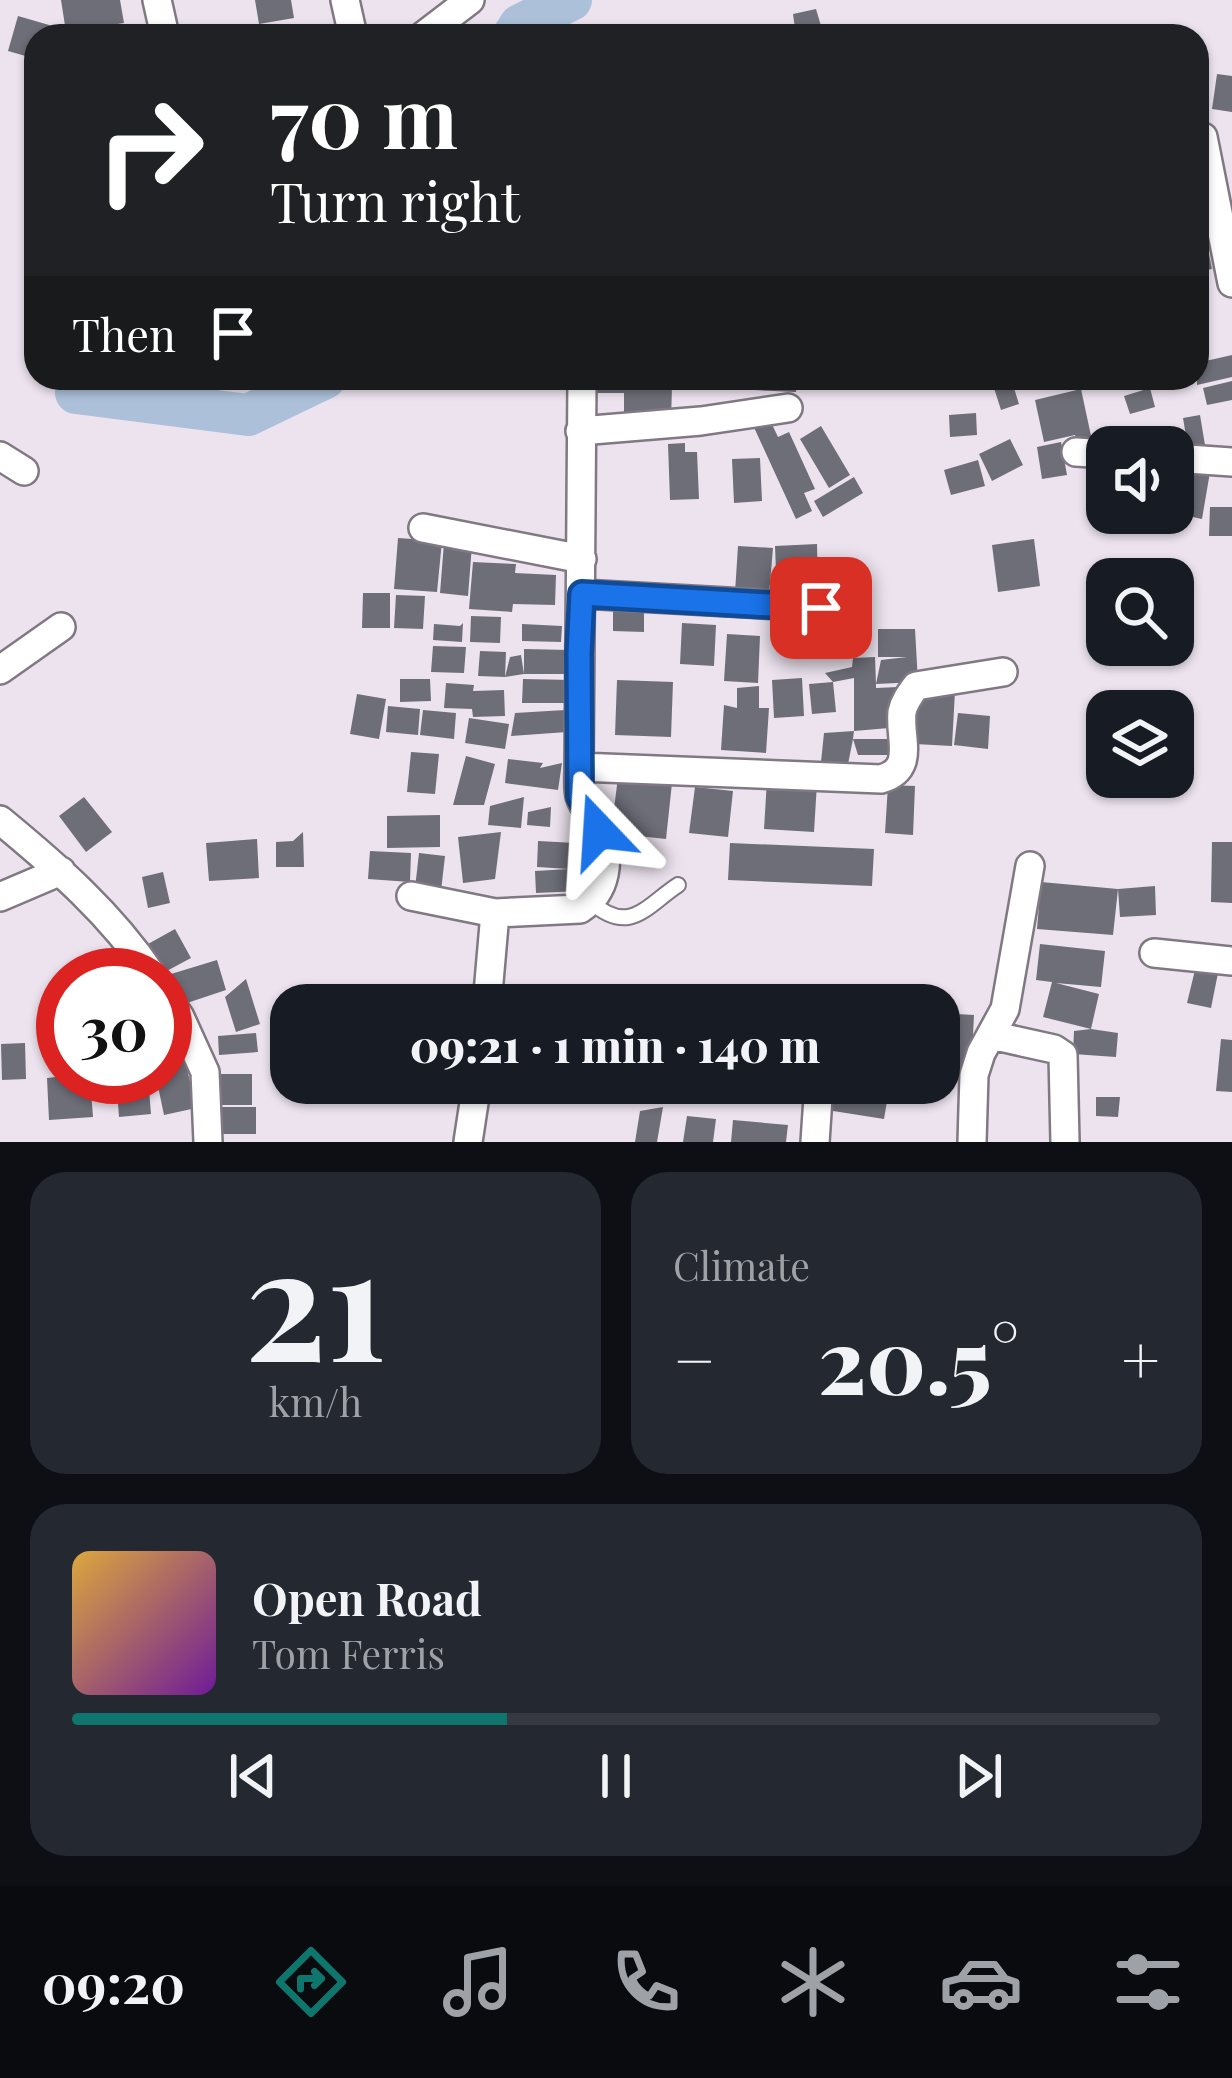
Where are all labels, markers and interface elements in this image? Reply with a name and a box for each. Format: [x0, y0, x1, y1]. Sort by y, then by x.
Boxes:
text: 70 m [270, 58, 458, 170]
icon: right [72, 72, 228, 228]
text: Turn right [270, 165, 520, 237]
icon: arrive [200, 300, 266, 366]
text: Then [72, 303, 176, 363]
map controls [1086, 426, 1194, 798]
button: sound [1086, 426, 1194, 534]
pin [770, 557, 872, 659]
button: search [1086, 558, 1194, 666]
icon: arrive [788, 575, 854, 641]
button: layers [1086, 690, 1194, 798]
position arrow [536, 768, 662, 894]
speed limit sign: 30 [36, 948, 192, 1104]
text: 09:21 · 1 min · 140 m [410, 1014, 820, 1074]
text: 21 [245, 1193, 386, 1401]
text: Climate [673, 1239, 810, 1291]
text: 20.5° [818, 1298, 1019, 1418]
text: − [673, 1314, 716, 1402]
text: + [1121, 1314, 1160, 1402]
text: km/h [269, 1375, 362, 1427]
text: Open Road [252, 1567, 482, 1627]
text: Tom Ferris [252, 1627, 445, 1679]
icon: previous [220, 1743, 286, 1809]
icon: pause [583, 1743, 649, 1809]
icon: next [946, 1743, 1012, 1809]
icon: directions [269, 1940, 353, 2024]
icon: music [436, 1940, 520, 2024]
icon: phone [604, 1940, 688, 2024]
icon: climate [771, 1940, 855, 2024]
icon: car [939, 1940, 1023, 2024]
icon: filters [1106, 1940, 1190, 2024]
text: 09:20 [42, 1946, 185, 2018]

